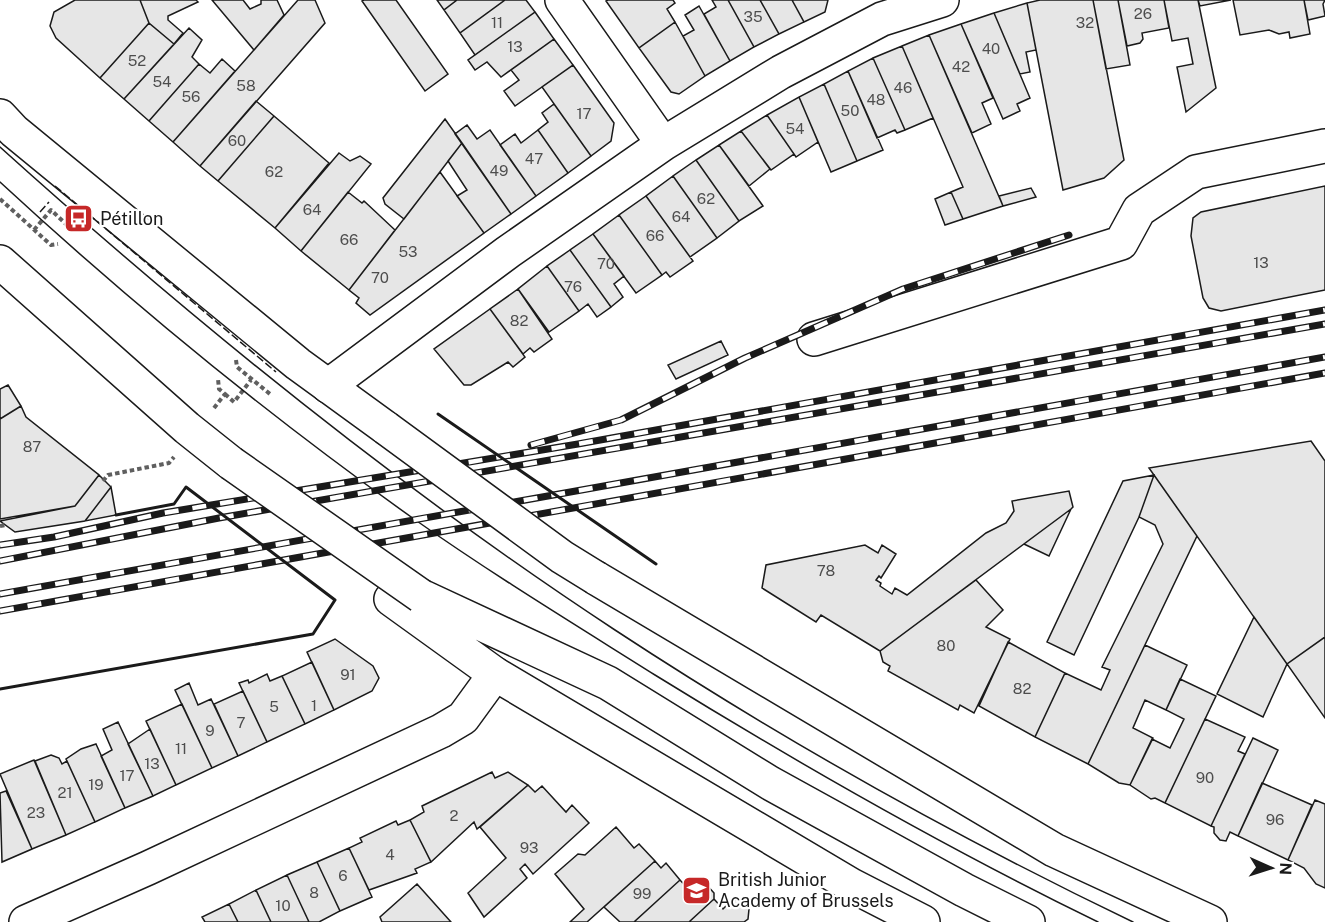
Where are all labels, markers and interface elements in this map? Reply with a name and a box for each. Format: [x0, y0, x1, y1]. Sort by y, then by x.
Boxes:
house number: 26 [1134, 5, 1152, 22]
house number: 35 [743, 8, 763, 25]
house number: 11 [491, 14, 503, 31]
house number: 32 [1076, 14, 1094, 31]
house number: 13 [507, 38, 523, 55]
house number: 40 [982, 40, 1000, 57]
house number: 52 [128, 52, 146, 69]
house number: 42 [952, 58, 970, 75]
house number: 54 [152, 73, 172, 90]
house number: 58 [236, 77, 256, 94]
house number: 46 [894, 79, 912, 96]
house number: 56 [182, 88, 200, 105]
house number: 48 [866, 91, 886, 108]
house number: 50 [841, 102, 859, 119]
house number: 17 [576, 105, 592, 122]
house number: 54 [785, 120, 805, 137]
house number: 60 [228, 132, 246, 149]
house number: 47 [525, 150, 543, 167]
house number: 49 [490, 162, 508, 179]
house number: 62 [265, 163, 283, 180]
house number: 62 [697, 190, 715, 207]
house number: 64 [303, 201, 321, 218]
bus stop icon: Pétillon [63, 203, 95, 235]
place label: Pétillon [100, 208, 163, 229]
house number: 64 [672, 208, 690, 225]
house number: 66 [646, 227, 664, 244]
house number: 66 [340, 231, 358, 248]
house number: 53 [398, 243, 418, 260]
house number: 13 [1253, 254, 1269, 271]
house number: 70 [597, 255, 615, 272]
house number: 70 [371, 269, 389, 286]
house number: 76 [564, 278, 582, 295]
house number: 82 [510, 312, 528, 329]
house number: 87 [23, 438, 41, 455]
house number: 78 [817, 562, 835, 579]
house number: 80 [937, 637, 955, 654]
house number: 91 [340, 666, 356, 683]
house number: 82 [1013, 680, 1031, 697]
house number: 1 [311, 697, 317, 714]
house number: 5 [269, 698, 279, 715]
house number: 7 [236, 714, 246, 731]
house number: 9 [205, 722, 215, 739]
house number: 11 [175, 740, 187, 757]
house number: 13 [144, 755, 160, 772]
house number: 17 [119, 767, 135, 784]
house number: 90 [1196, 769, 1214, 786]
house number: 19 [88, 776, 104, 793]
house number: 21 [57, 784, 73, 801]
house number: 23 [27, 804, 45, 821]
house number: 2 [450, 807, 459, 824]
house number: 96 [1266, 811, 1284, 828]
north arrow [1241, 838, 1301, 898]
house number: 93 [520, 839, 538, 856]
house number: 4 [385, 846, 395, 863]
text: N [1276, 862, 1295, 876]
house number: 6 [338, 867, 348, 884]
place label: British Junior Academy of Brussels [718, 869, 894, 911]
school or university icon: British Junior Academy of Brussels [681, 874, 713, 906]
house number: 8 [309, 884, 319, 901]
house number: 99 [633, 885, 651, 902]
house number: 10 [275, 897, 291, 914]

